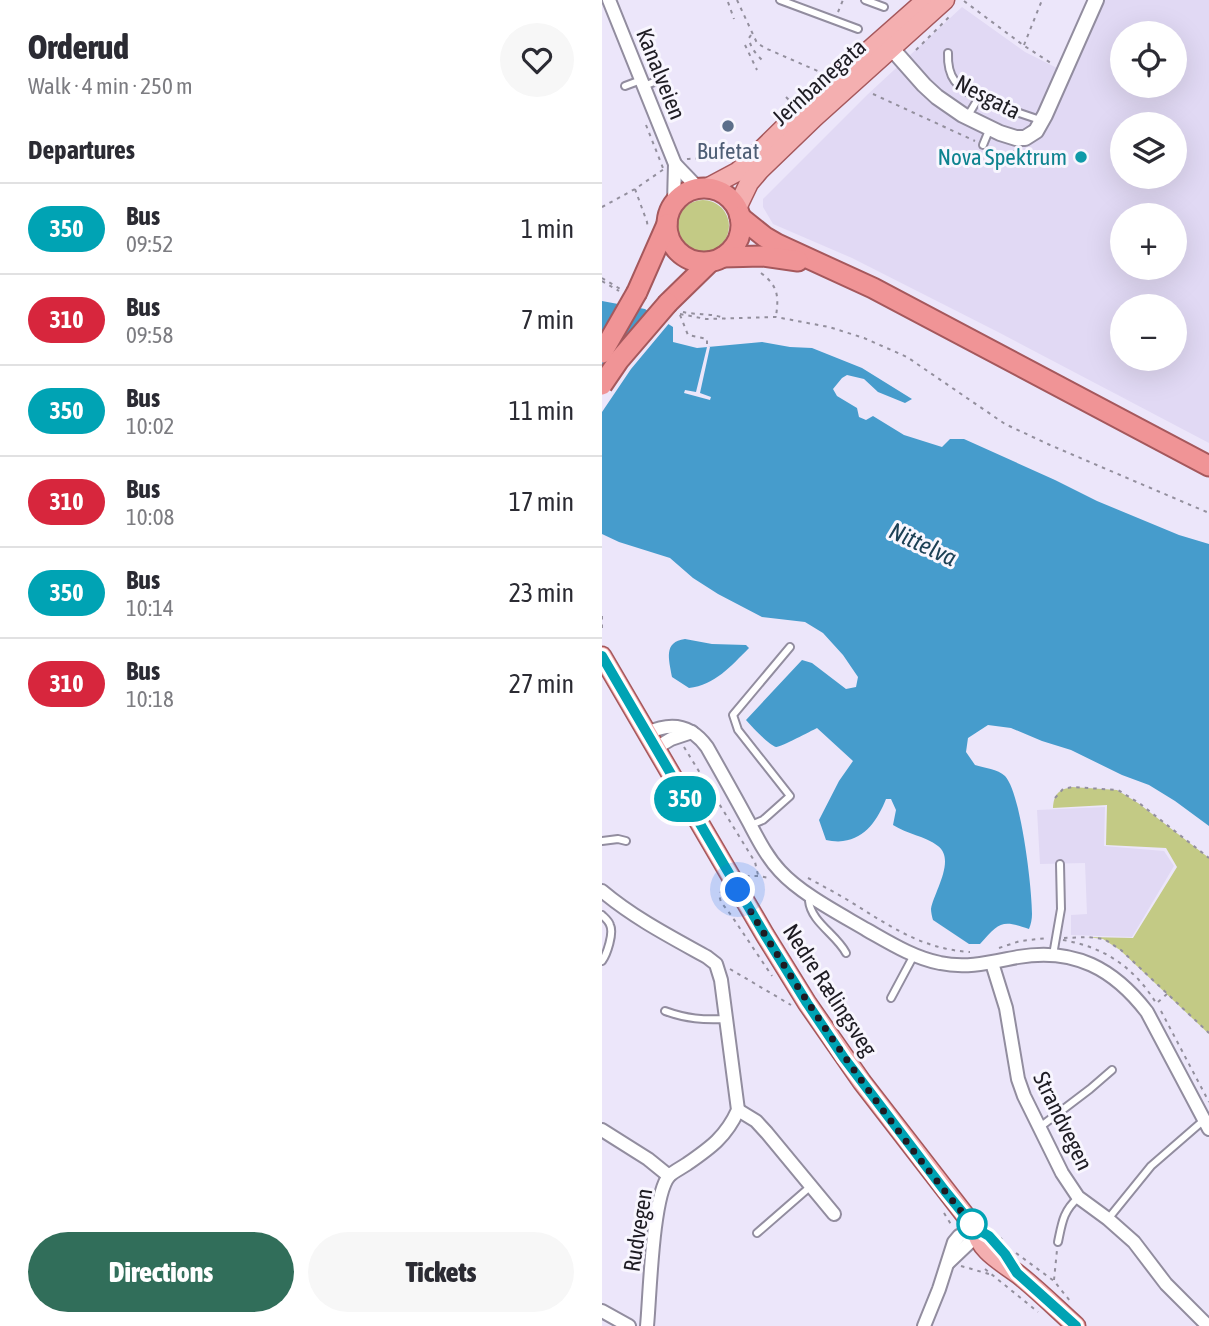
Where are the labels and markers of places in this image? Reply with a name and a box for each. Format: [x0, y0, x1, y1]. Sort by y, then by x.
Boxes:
marker: Bufetat [720, 118, 736, 134]
place label: Bufetat [697, 138, 759, 164]
place label: Nova Spektrum [938, 144, 1067, 170]
marker: Nova Spektrum [1073, 149, 1089, 165]
unlabelled marker [957, 1209, 987, 1239]

